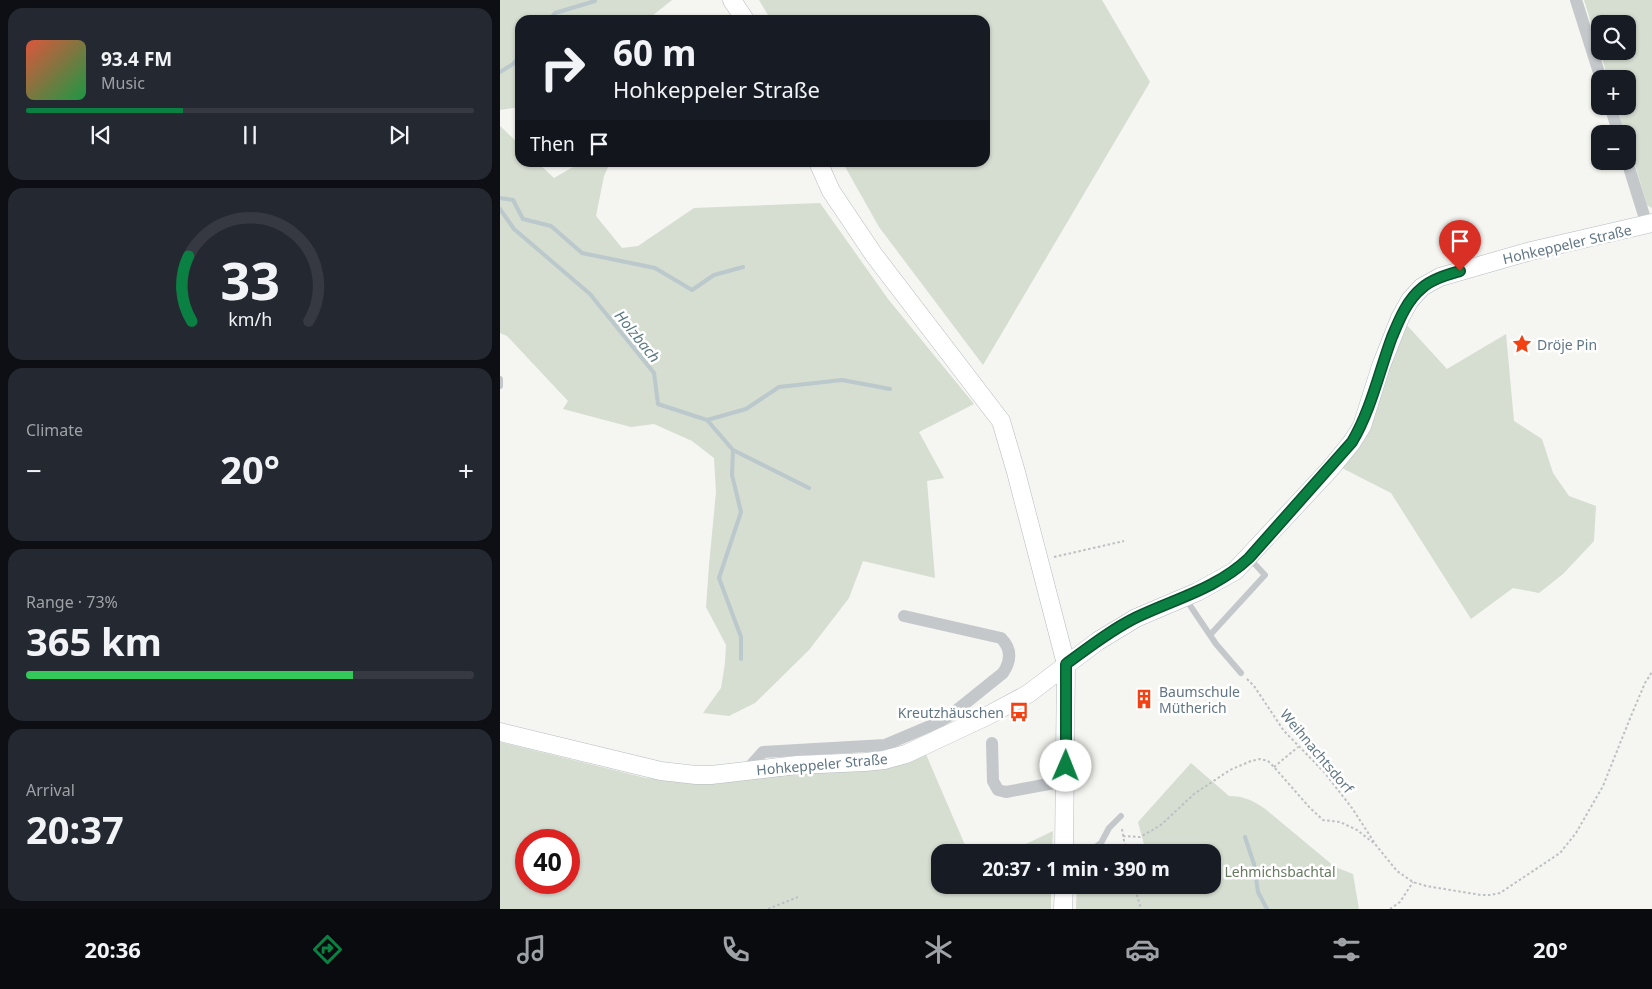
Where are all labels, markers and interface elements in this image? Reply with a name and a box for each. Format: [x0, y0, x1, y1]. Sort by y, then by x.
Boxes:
map controls [1591, 15, 1636, 170]
button: search [1591, 15, 1636, 60]
text: 60 m [613, 29, 696, 76]
icon: right [530, 35, 595, 100]
text: 93.4 FM [101, 46, 172, 72]
button: + [1591, 70, 1636, 115]
text: Music [101, 72, 145, 94]
text: Hohkeppeler Straße [613, 74, 820, 104]
icon: previous [87, 121, 115, 149]
icon: pause [236, 121, 264, 149]
icon: next [385, 121, 413, 149]
button: − [1591, 125, 1636, 170]
icon: arrive [585, 130, 613, 158]
text: Then [530, 131, 575, 157]
pin [1439, 220, 1481, 271]
street label: Hohkeppeler Straße [1501, 220, 1633, 268]
icon: arrive [1446, 227, 1474, 255]
text: 33 [220, 244, 280, 315]
water label: Holzbach [611, 306, 665, 366]
text: km/h [228, 307, 272, 331]
place icon: Dröje Pin [1511, 333, 1533, 355]
place label: Dröje Pin [1537, 335, 1597, 354]
text: Climate [26, 419, 83, 441]
text: 20° [220, 443, 280, 495]
text: − [26, 451, 42, 489]
text: + [458, 451, 474, 489]
text: Range · 73% [26, 591, 118, 613]
text: 365 km [26, 615, 162, 667]
place label: Baumschule Mütherich [1159, 682, 1240, 717]
building icon: Baumschule Mütherich [1133, 688, 1155, 710]
bus stop icon: Kreutzhäuschen [1008, 701, 1030, 723]
place label: Kreutzhäuschen [898, 703, 1004, 722]
street label: Weihnachtsdorf [1276, 705, 1359, 798]
position arrow [1039, 739, 1091, 791]
street label: Hohkeppeler Straße [756, 749, 889, 779]
text: Arrival [26, 779, 75, 801]
text: 20:37 [26, 803, 124, 855]
speed limit sign: 40 [515, 829, 580, 894]
text: 20:37 · 1 min · 390 m [982, 856, 1170, 882]
park label: Lehmichsbachtal [1224, 862, 1336, 881]
icon: directions [310, 932, 345, 967]
icon: music [514, 932, 549, 967]
icon: phone [718, 932, 753, 967]
icon: climate [921, 932, 956, 967]
icon: car [1125, 932, 1160, 967]
icon: filters [1329, 932, 1364, 967]
text: 20:36 [84, 934, 141, 964]
text: 20° [1533, 934, 1567, 964]

